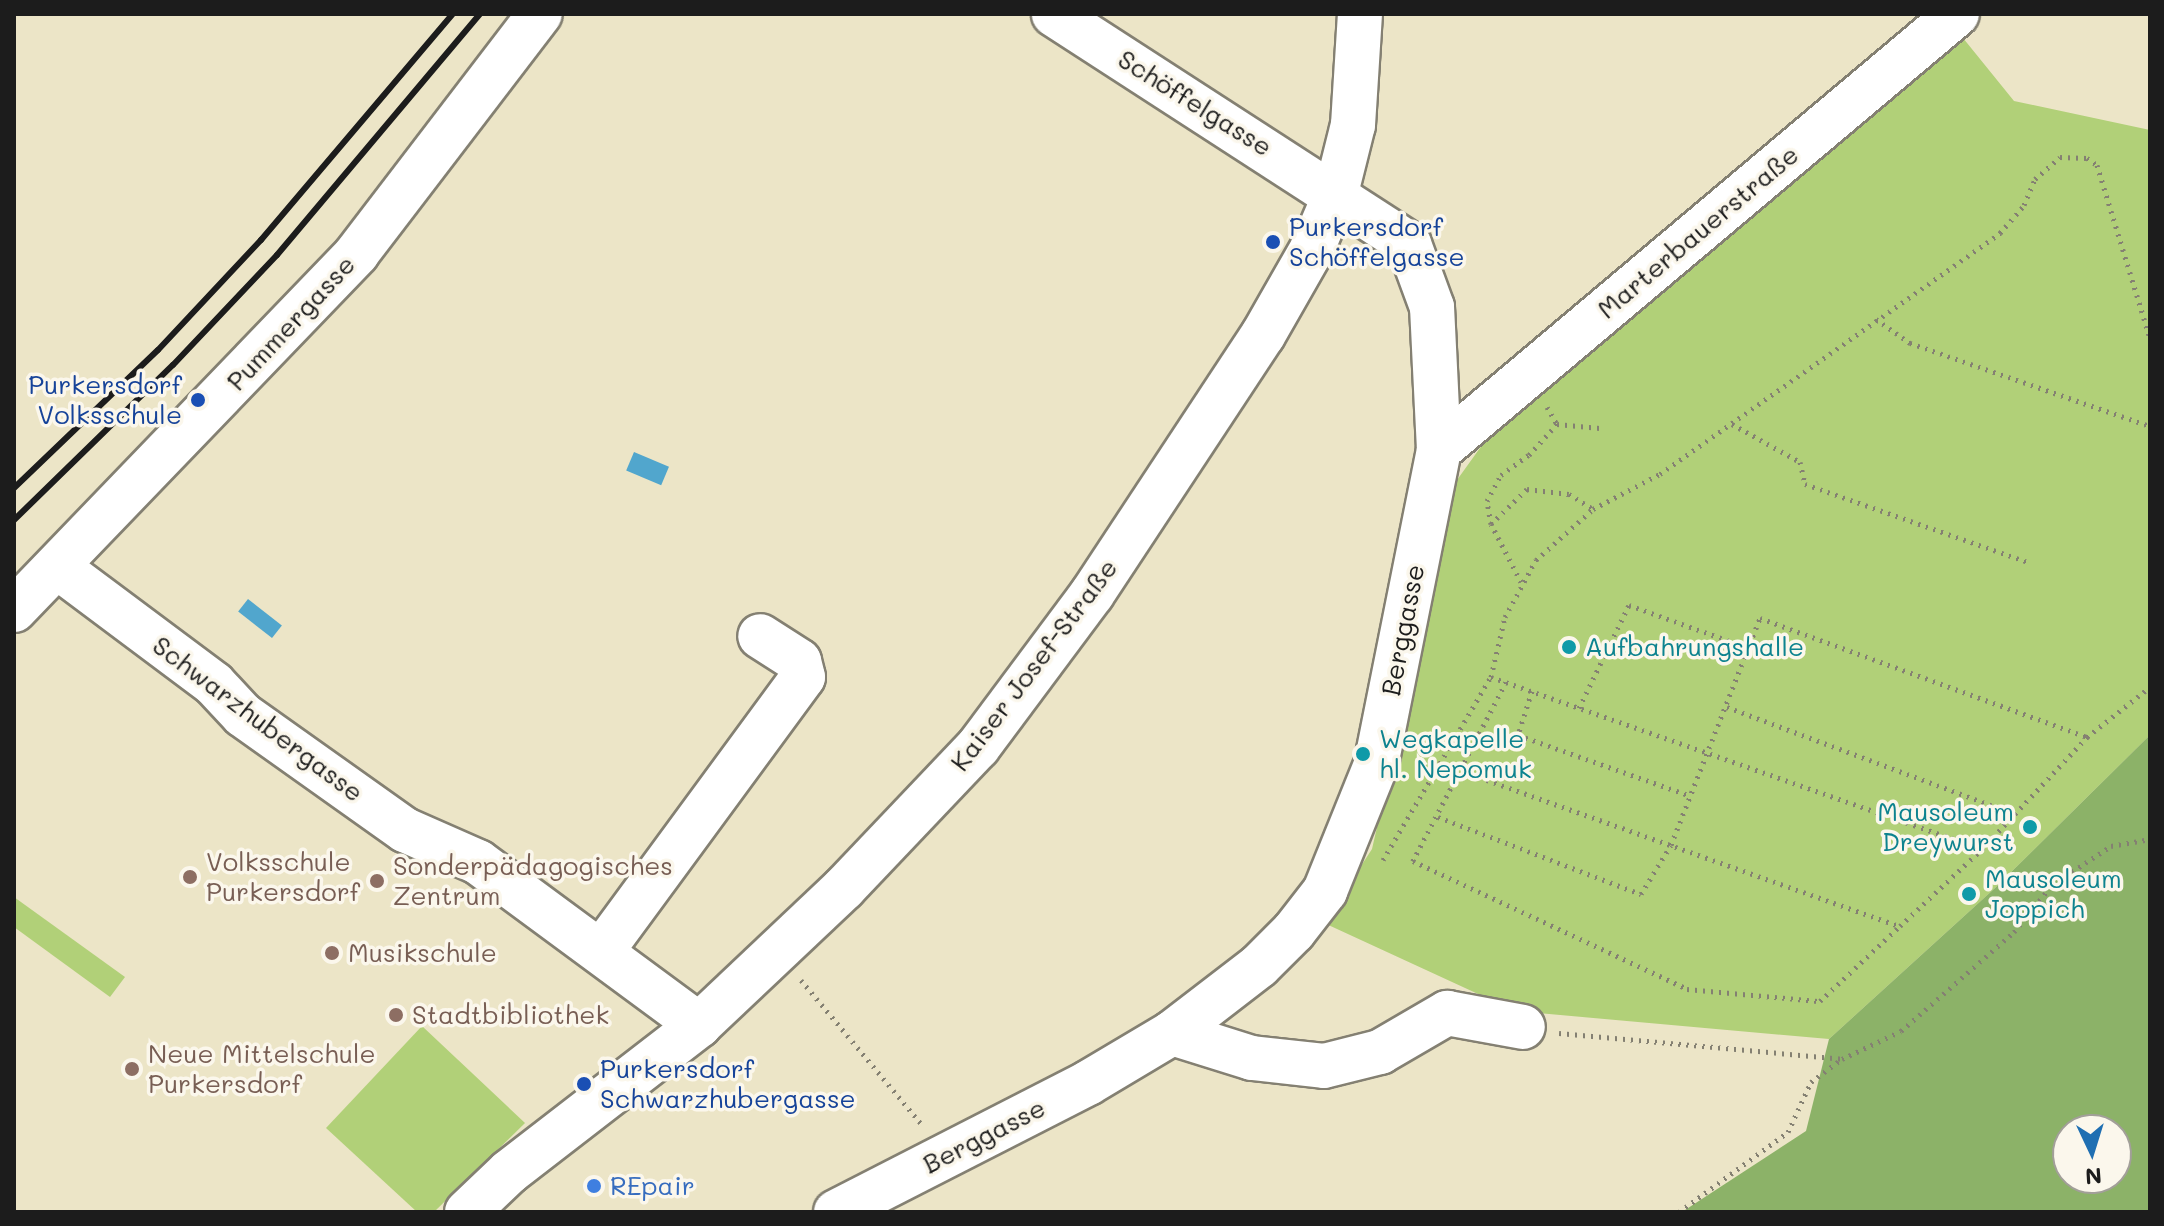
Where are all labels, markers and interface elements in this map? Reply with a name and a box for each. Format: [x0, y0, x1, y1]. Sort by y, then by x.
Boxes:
street label: Schöffelgasse [1112, 43, 1278, 163]
street label: Marterbauerstraße [1591, 139, 1805, 325]
place label: Purkersdorf Schöffelgasse [1289, 211, 1464, 272]
marker: Purkersdorf Schöffelgasse [1264, 233, 1282, 251]
street label: Pummergasse [220, 249, 362, 397]
place label: Purkersdorf Volksschule [28, 369, 182, 430]
marker: Purkersdorf Volksschule [189, 391, 207, 409]
street label: Kaiser Josef-Straße [944, 553, 1124, 777]
street label: Berggasse [1375, 562, 1431, 698]
street label: Schwarzhubergasse [147, 630, 369, 808]
place label: Aufbahrungshalle [1585, 631, 1804, 663]
marker: Aufbahrungshalle [1560, 638, 1578, 656]
place label: Wegkapelle hl. Nepomuk [1379, 723, 1532, 784]
marker: Wegkapelle hl. Nepomuk [1354, 745, 1372, 763]
place label: Mausoleum Dreywurst [1877, 796, 2014, 858]
marker: Mausoleum Dreywurst [2021, 818, 2039, 836]
place label: Volksschule Purkersdorf [206, 846, 360, 908]
place label: Sonderpädagogisches Zentrum [393, 850, 673, 912]
place label: Mausoleum Joppich [1985, 863, 2122, 924]
marker: Volksschule Purkersdorf [181, 868, 199, 886]
marker: Sonderpädagogisches Zentrum [368, 872, 386, 890]
marker: Mausoleum Joppich [1960, 885, 1978, 903]
place label: Musikschule [348, 937, 497, 969]
marker: Musikschule [323, 944, 341, 962]
place label: Stadtbibliothek [412, 999, 609, 1031]
marker: Stadtbibliothek [387, 1006, 405, 1024]
place label: Neue Mittelschule Purkersdorf [148, 1038, 376, 1100]
place label: Purkersdorf Schwarzhubergasse [600, 1053, 856, 1114]
marker: Neue Mittelschule Purkersdorf [123, 1060, 141, 1078]
marker: Purkersdorf Schwarzhubergasse [575, 1075, 593, 1093]
street label: Berggasse [918, 1092, 1050, 1180]
north arrow [2052, 1114, 2132, 1194]
text: N [2084, 1161, 2103, 1191]
place label: REpair [610, 1170, 695, 1202]
marker: REpair [585, 1177, 603, 1195]

